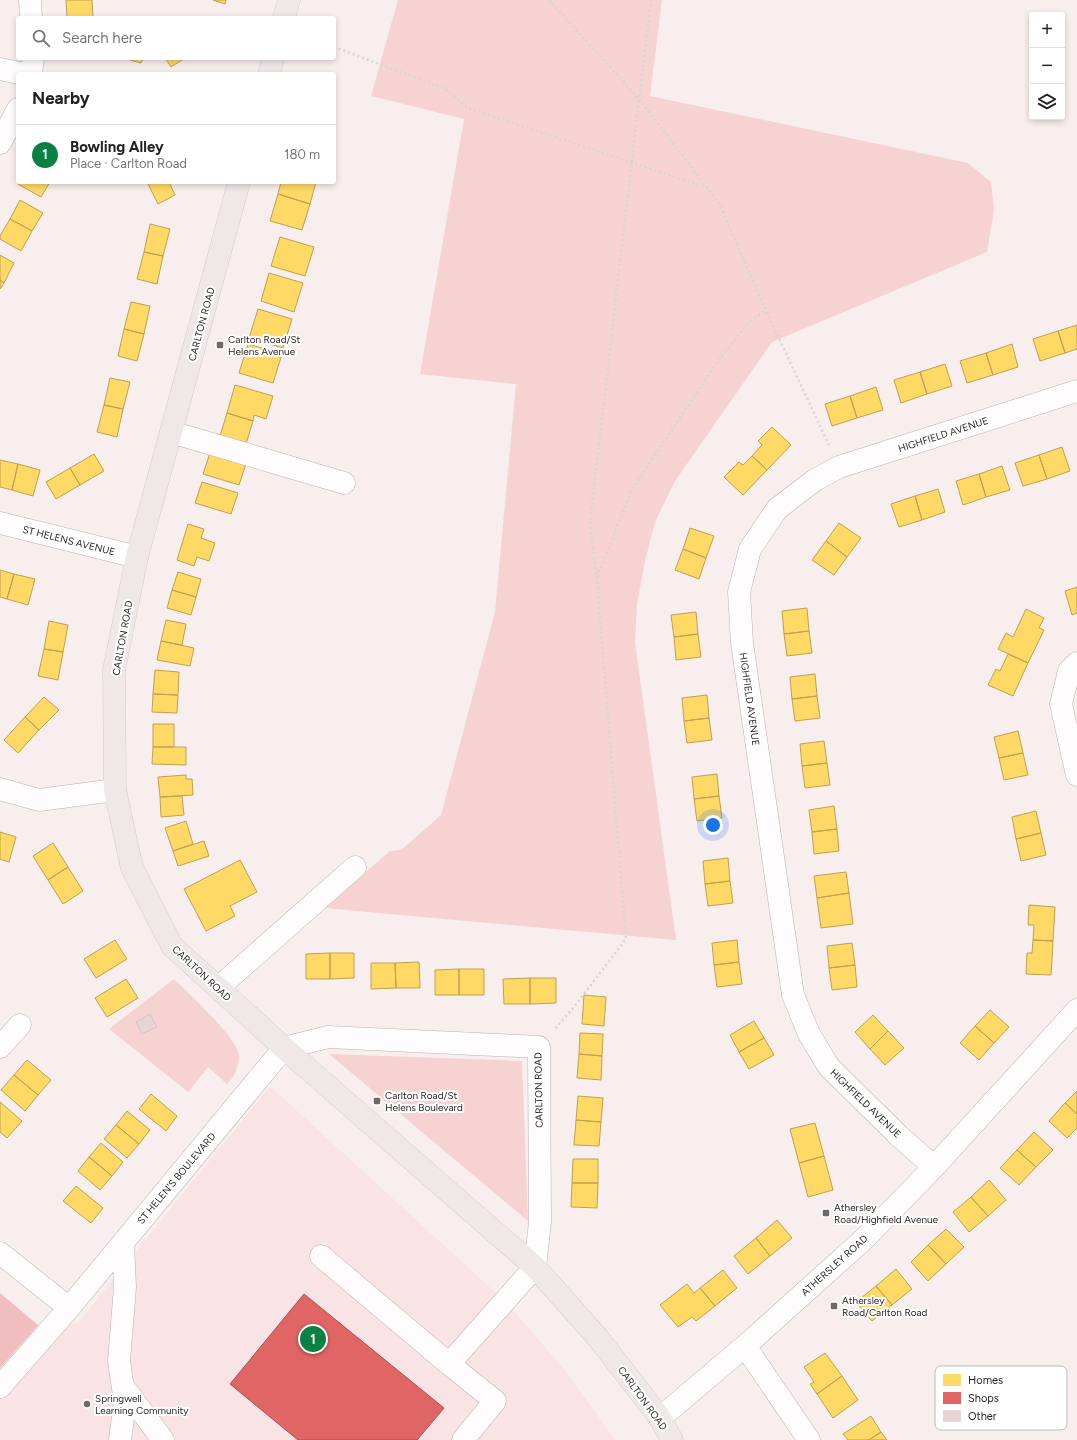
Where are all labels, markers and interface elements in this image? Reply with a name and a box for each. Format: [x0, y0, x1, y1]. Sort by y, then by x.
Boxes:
map controls [1029, 12, 1065, 120]
button: + [1029, 12, 1065, 48]
search box [16, 16, 336, 60]
icon: search [30, 27, 52, 49]
text: Search here [62, 29, 142, 47]
button: − [1029, 48, 1065, 84]
button: layers [1029, 84, 1065, 120]
text: Nearby [32, 88, 90, 108]
text: Bowling Alley [70, 138, 164, 156]
text: 1 [42, 147, 48, 162]
text: 180 m [284, 147, 320, 162]
text: Place · Carlton Road [70, 156, 187, 171]
street label: CARLTON ROAD [185, 286, 218, 362]
place label: Carlton Road/St Helens Avenue [228, 333, 301, 358]
marker: Carlton Road/St Helens Avenue [215, 340, 225, 350]
street label: HIGHFIELD AVENUE [897, 414, 990, 455]
street label: ST HELENS AVENUE [21, 523, 117, 558]
street label: CARLTON ROAD [110, 599, 135, 677]
street label: HIGHFIELD AVENUE [737, 652, 762, 747]
your location [703, 815, 723, 835]
street label: CARLTON ROAD [169, 943, 234, 1004]
street label: CARLTON ROAD [531, 1052, 546, 1128]
street label: HIGHFIELD AVENUE [827, 1066, 904, 1141]
place label: Carlton Road/St Helens Boulevard [385, 1089, 463, 1114]
marker: Carlton Road/St Helens Boulevard [372, 1096, 382, 1106]
street label: ST HELEN'S BOULEVARD [134, 1130, 219, 1227]
place label: Athersley Road/Highfield Avenue [834, 1201, 939, 1226]
marker: Athersley Road/Highfield Avenue [821, 1208, 831, 1218]
street label: ATHERSLEY ROAD [798, 1232, 870, 1299]
place label: Athersley Road/Carlton Road [842, 1294, 928, 1319]
marker: Athersley Road/Carlton Road [829, 1301, 839, 1311]
pin: 1 [300, 1324, 326, 1354]
street label: CARLTON ROAD [615, 1364, 670, 1433]
legend [935, 1366, 1067, 1430]
text: Homes [968, 1374, 1003, 1387]
place label: Springwell Learning Community [95, 1392, 189, 1417]
text: Shops [968, 1392, 999, 1405]
marker: Springwell Learning Community [82, 1399, 92, 1409]
text: Other [968, 1410, 997, 1423]

